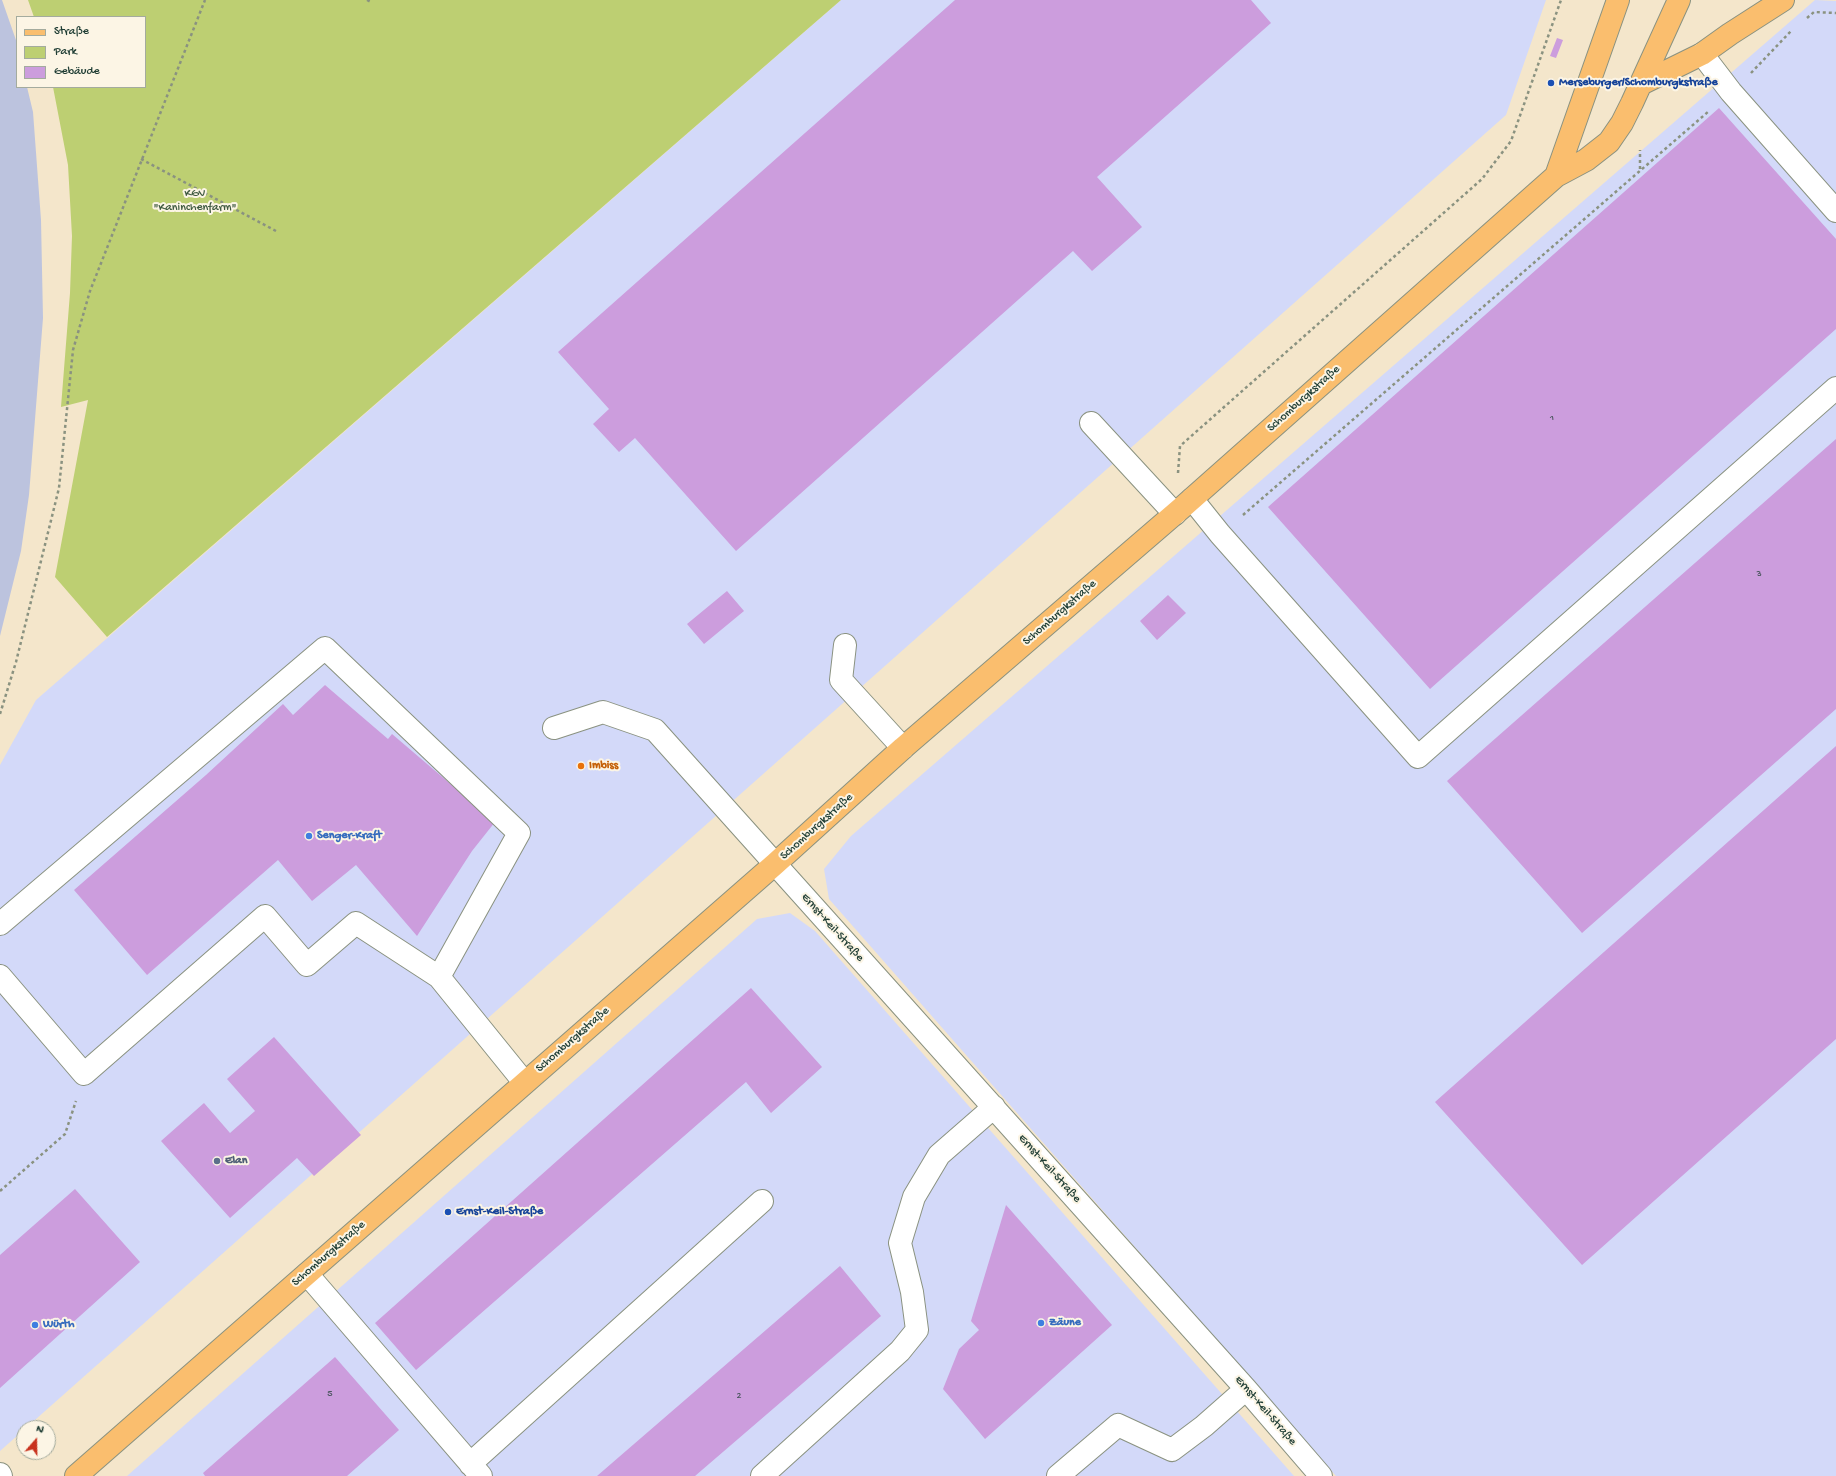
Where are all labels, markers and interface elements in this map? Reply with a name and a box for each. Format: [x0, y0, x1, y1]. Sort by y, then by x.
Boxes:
legend [16, 16, 146, 88]
text: Straße [54, 25, 89, 39]
text: Park [54, 45, 77, 59]
text: Gebäude [54, 65, 100, 79]
place label: Merseburger/Schomburgkstraße [1559, 76, 1718, 90]
marker: Merseburger/Schomburgkstraße [1546, 78, 1556, 88]
park label: KGV "Kaninchenfarm" [154, 187, 236, 215]
street label: Schomburgkstraße [1265, 363, 1343, 435]
house number: 1 [1550, 412, 1554, 424]
house number: 3 [1756, 568, 1762, 580]
street label: Schomburgkstraße [1020, 577, 1100, 649]
place label: Imbiss [589, 759, 618, 773]
marker: Imbiss [576, 761, 586, 771]
street label: Schomburgkstraße [778, 791, 856, 863]
place label: Senger-Kraft [317, 829, 382, 843]
marker: Senger-Kraft [304, 831, 314, 841]
street label: Ernst-Keil-Straße [797, 891, 867, 965]
street label: Schomburgkstraße [533, 1004, 613, 1076]
street label: Ernst-Keil-Straße [1014, 1132, 1084, 1206]
place label: Elan [225, 1154, 247, 1168]
marker: Elan [212, 1156, 222, 1166]
place label: Ernst-Keil-Straße [456, 1205, 543, 1219]
marker: Ernst-Keil-Straße [443, 1207, 453, 1217]
street label: Schomburgkstraße [289, 1218, 369, 1290]
place label: Zäune [1049, 1316, 1081, 1330]
place label: Würth [43, 1318, 74, 1332]
marker: Zäune [1036, 1318, 1046, 1328]
marker: Würth [30, 1320, 40, 1330]
street label: Ernst-Keil-Straße [1231, 1373, 1299, 1449]
house number: 5 [327, 1388, 333, 1400]
house number: 2 [737, 1390, 741, 1402]
north arrow [16, 1420, 56, 1460]
text: N [34, 1423, 45, 1437]

